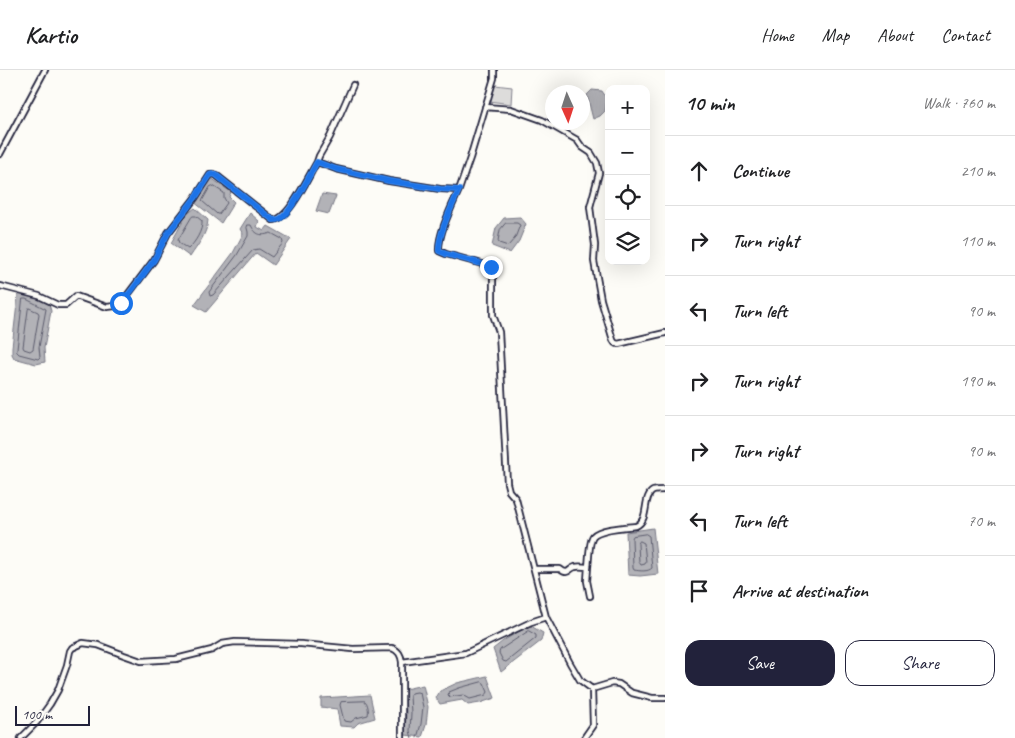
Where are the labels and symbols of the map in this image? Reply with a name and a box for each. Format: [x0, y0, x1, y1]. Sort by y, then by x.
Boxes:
north arrow [545, 85, 590, 130]
route end [480, 256, 503, 279]
route start [110, 292, 133, 315]
scale bar [15, 703, 90, 726]

